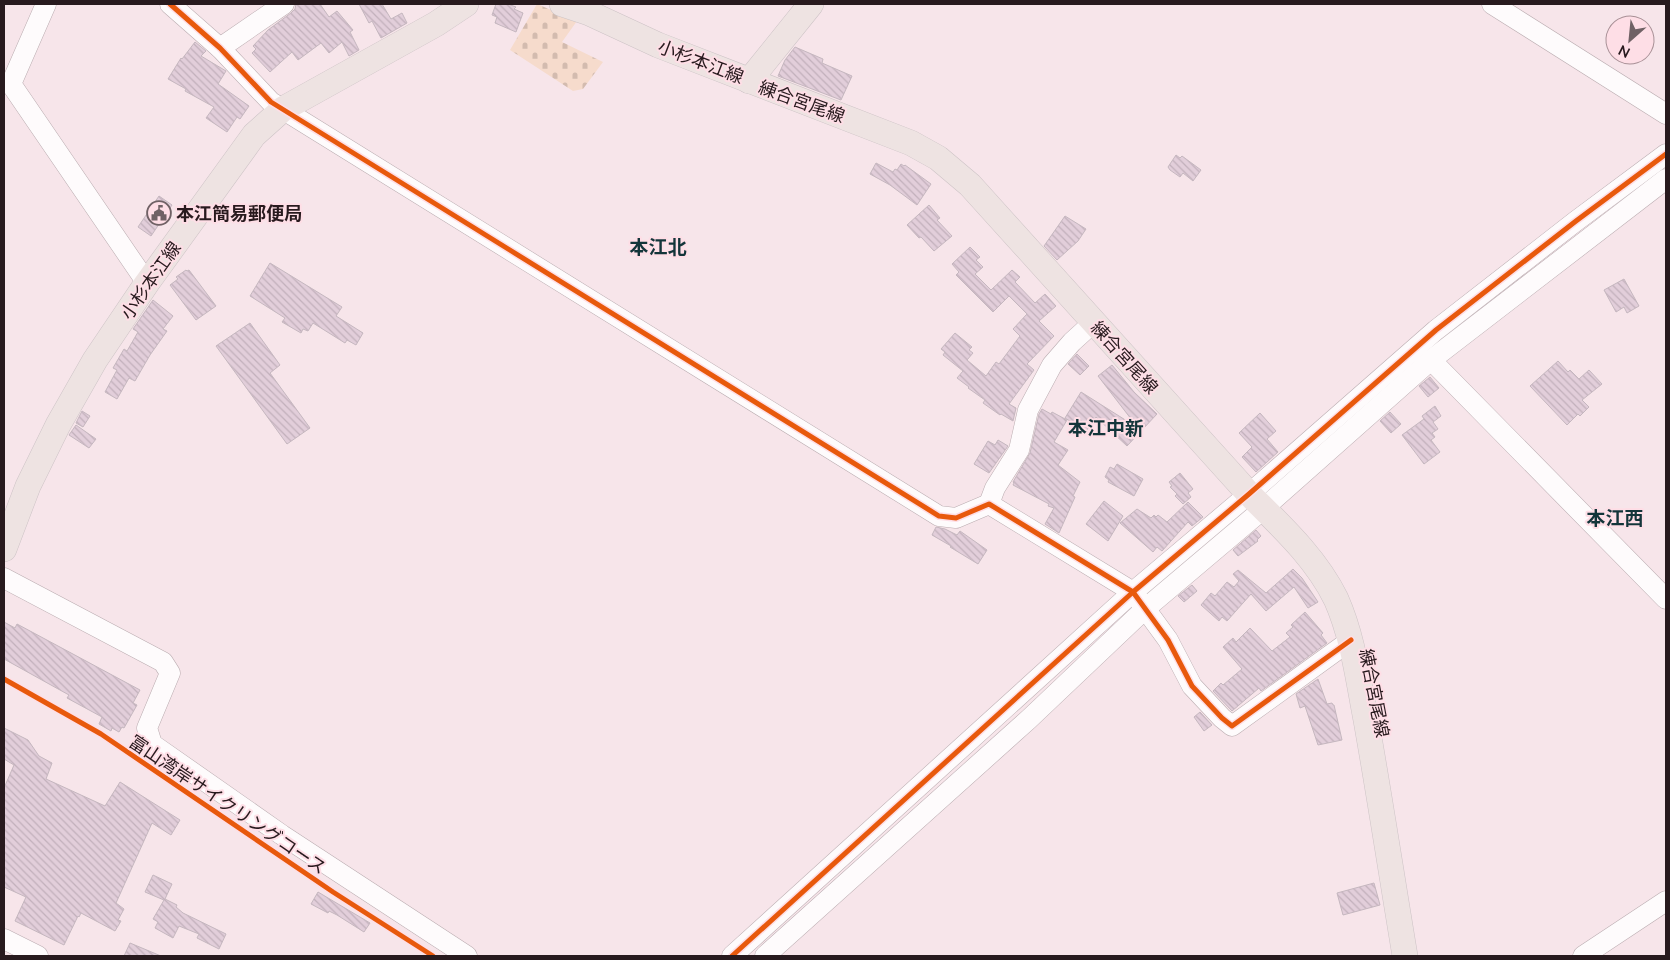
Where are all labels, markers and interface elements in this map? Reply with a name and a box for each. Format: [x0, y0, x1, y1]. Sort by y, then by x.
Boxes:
north arrow [1605, 15, 1655, 65]
street label: 小杉本江線 [655, 35, 747, 87]
text: N [1615, 42, 1633, 62]
street label: 練合宮尾線 [756, 75, 848, 127]
public building icon: 本江簡易郵便局 [146, 200, 172, 226]
place label: 本江簡易郵便局 [176, 202, 302, 224]
district label: 本江北 [629, 235, 687, 258]
street label: 小杉本江線 [115, 237, 185, 323]
street label: 練合宮尾線 [1087, 316, 1163, 398]
district label: 本江中新 [1068, 416, 1144, 439]
district label: 本江西 [1586, 506, 1644, 529]
street label: 練合宮尾線 [1356, 647, 1394, 739]
street label: 富山湾岸サイクリングコース [125, 730, 331, 878]

